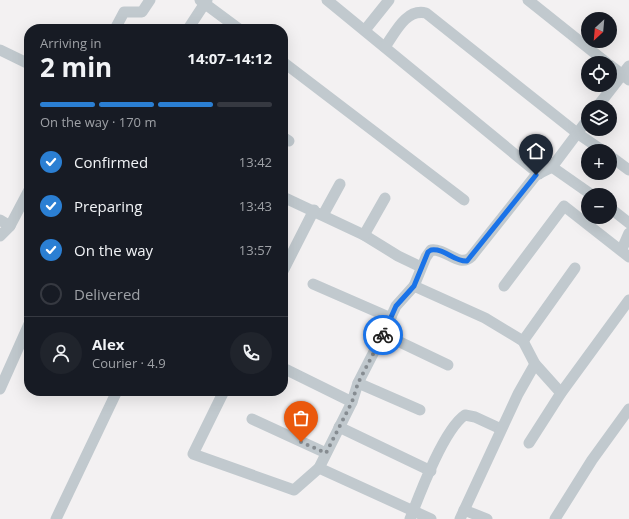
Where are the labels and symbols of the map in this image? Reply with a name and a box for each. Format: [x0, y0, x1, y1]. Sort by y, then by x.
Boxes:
north arrow [581, 12, 617, 48]
pin [519, 134, 553, 175]
courier [363, 315, 403, 355]
pin [284, 401, 318, 442]

